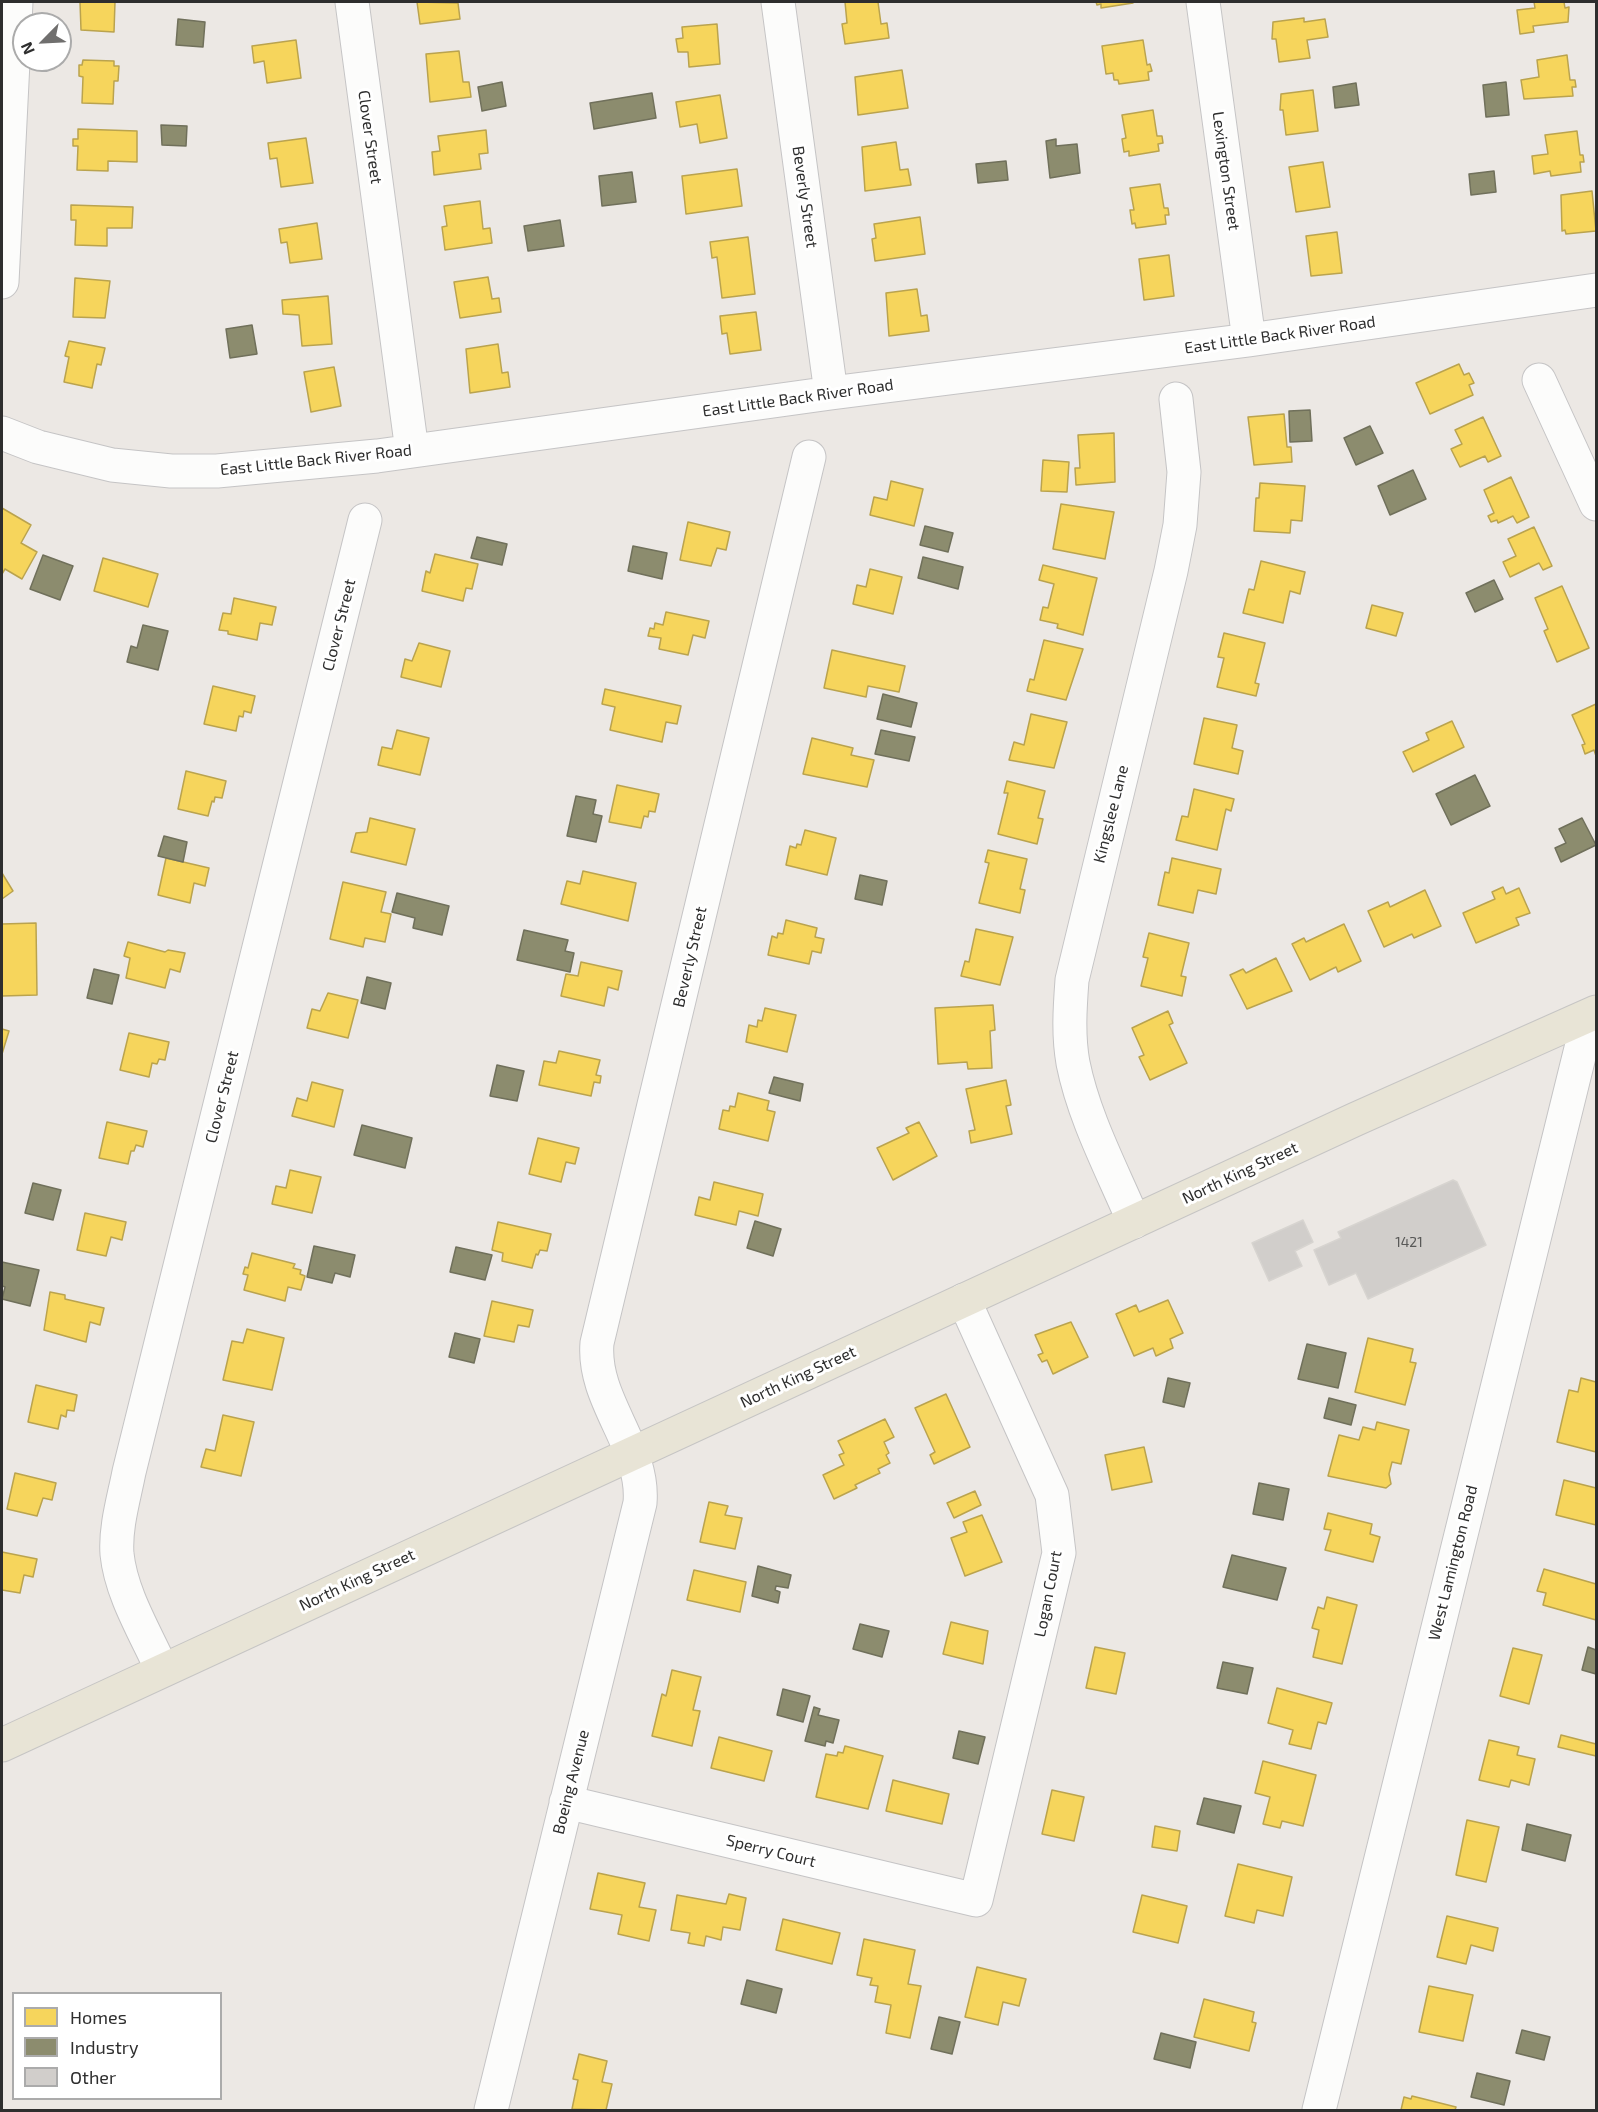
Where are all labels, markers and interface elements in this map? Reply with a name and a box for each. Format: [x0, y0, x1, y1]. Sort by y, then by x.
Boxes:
north arrow [12, 12, 72, 72]
text: N [16, 40, 38, 58]
street label: Clover Street [354, 89, 386, 185]
street label: Lexington Street [1208, 110, 1244, 232]
street label: Beverly Street [788, 145, 822, 249]
street label: East Little Back River Road [1183, 312, 1377, 358]
street label: East Little Back River Road [701, 375, 895, 421]
street label: East Little Back River Road [219, 440, 413, 480]
street label: Clover Street [318, 577, 360, 673]
street label: Kingslee Lane [1090, 763, 1132, 865]
street label: Beverly Street [669, 905, 711, 1009]
street label: Clover Street [201, 1049, 243, 1145]
street label: North King Street [1179, 1138, 1301, 1208]
house number: 1421 [1395, 1234, 1423, 1250]
street label: North King Street [737, 1342, 859, 1412]
street label: West Lamington Road [1424, 1483, 1482, 1643]
street label: North King Street [296, 1545, 418, 1615]
street label: Logan Court [1030, 1549, 1066, 1639]
street label: Boeing Avenue [549, 1728, 593, 1836]
street label: Sperry Court [724, 1831, 818, 1871]
legend [12, 1992, 222, 2100]
text: Homes [70, 2006, 127, 2028]
text: Industry [70, 2036, 139, 2058]
text: Other [70, 2066, 116, 2088]

